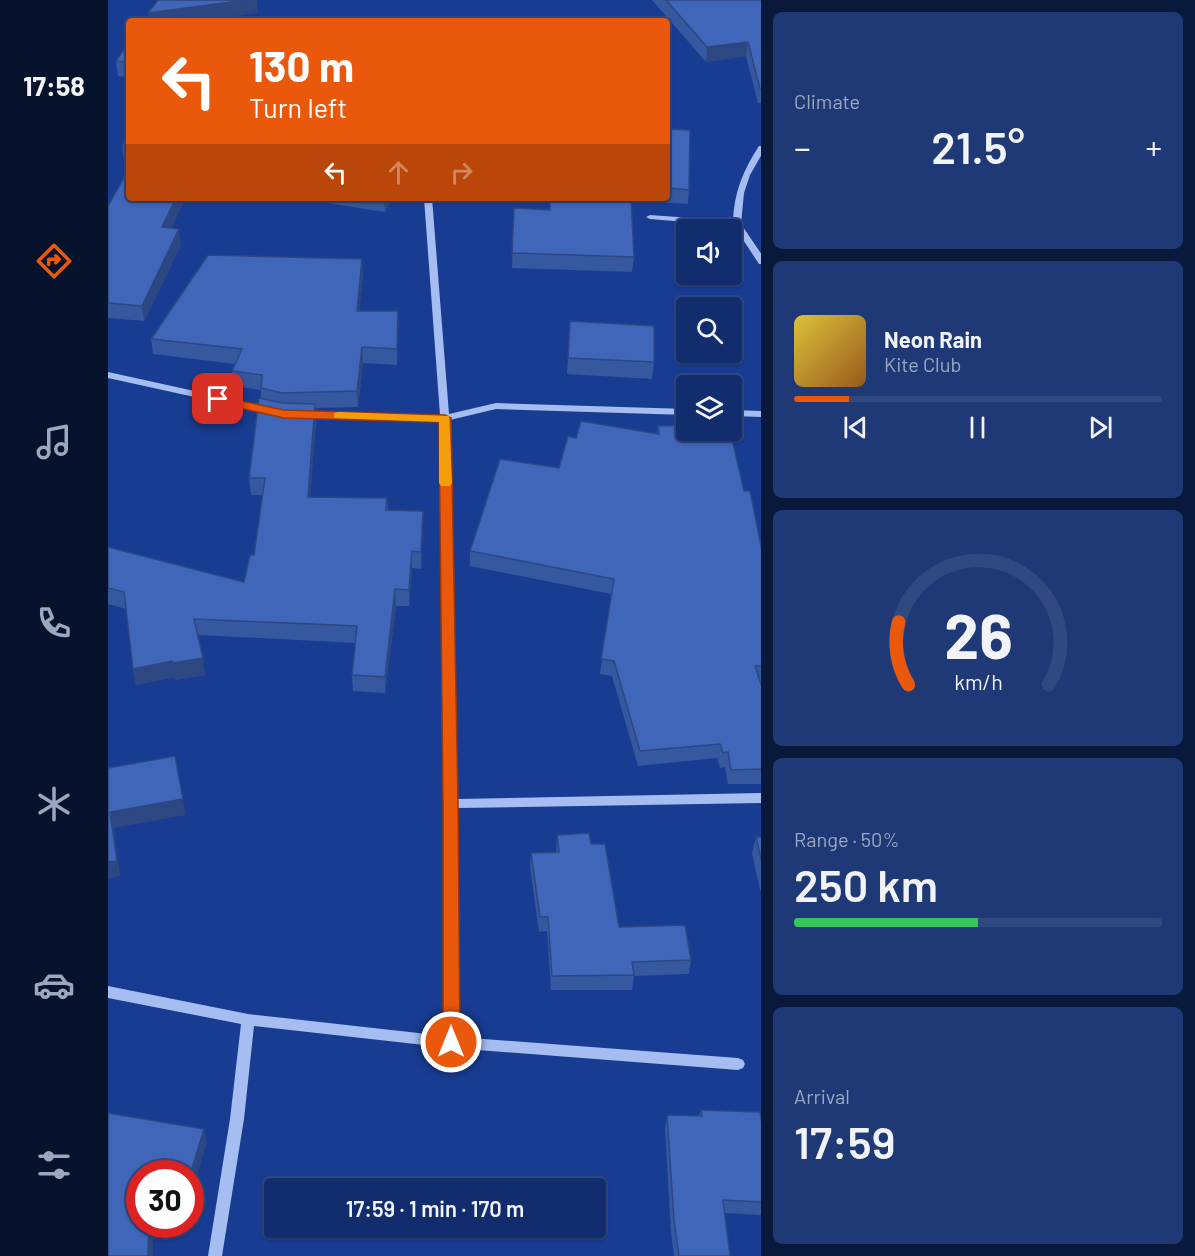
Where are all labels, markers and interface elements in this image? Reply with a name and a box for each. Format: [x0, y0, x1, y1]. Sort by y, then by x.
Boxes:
text: 130 m [249, 40, 354, 90]
icon: left [150, 42, 228, 120]
text: 17:58 [23, 69, 85, 101]
text: Climate [794, 89, 860, 113]
text: Turn left [249, 91, 347, 123]
text: 21.5° [931, 119, 1025, 173]
text: − [794, 127, 811, 167]
text: + [1145, 127, 1162, 167]
icon: left [319, 156, 352, 189]
icon: ahead [382, 156, 415, 189]
icon: right [445, 156, 478, 189]
map controls [676, 219, 742, 441]
button: sound [676, 219, 742, 285]
icon: directions [33, 240, 75, 282]
button: search [676, 297, 742, 363]
text: Neon Rain [884, 326, 982, 352]
text: Kite Club [884, 352, 961, 376]
pin [192, 373, 243, 424]
button: layers [676, 375, 742, 441]
icon: arrive [201, 382, 234, 415]
icon: previous [839, 411, 872, 444]
icon: pause [961, 411, 994, 444]
icon: next [1084, 411, 1117, 444]
icon: music [33, 421, 75, 463]
text: 26 [944, 597, 1012, 671]
icon: phone [33, 602, 75, 644]
text: km/h [954, 669, 1002, 694]
icon: climate [33, 783, 75, 825]
text: Range · 50% [794, 827, 899, 851]
text: 250 km [794, 857, 938, 911]
icon: car [33, 964, 75, 1006]
position arrow [419, 1010, 483, 1074]
text: Arrival [794, 1084, 850, 1108]
text: 17:59 [794, 1114, 895, 1168]
icon: filters [33, 1144, 75, 1186]
speed limit sign: 30 [126, 1160, 204, 1238]
text: 17:59 · 1 min · 170 m [346, 1195, 524, 1221]

